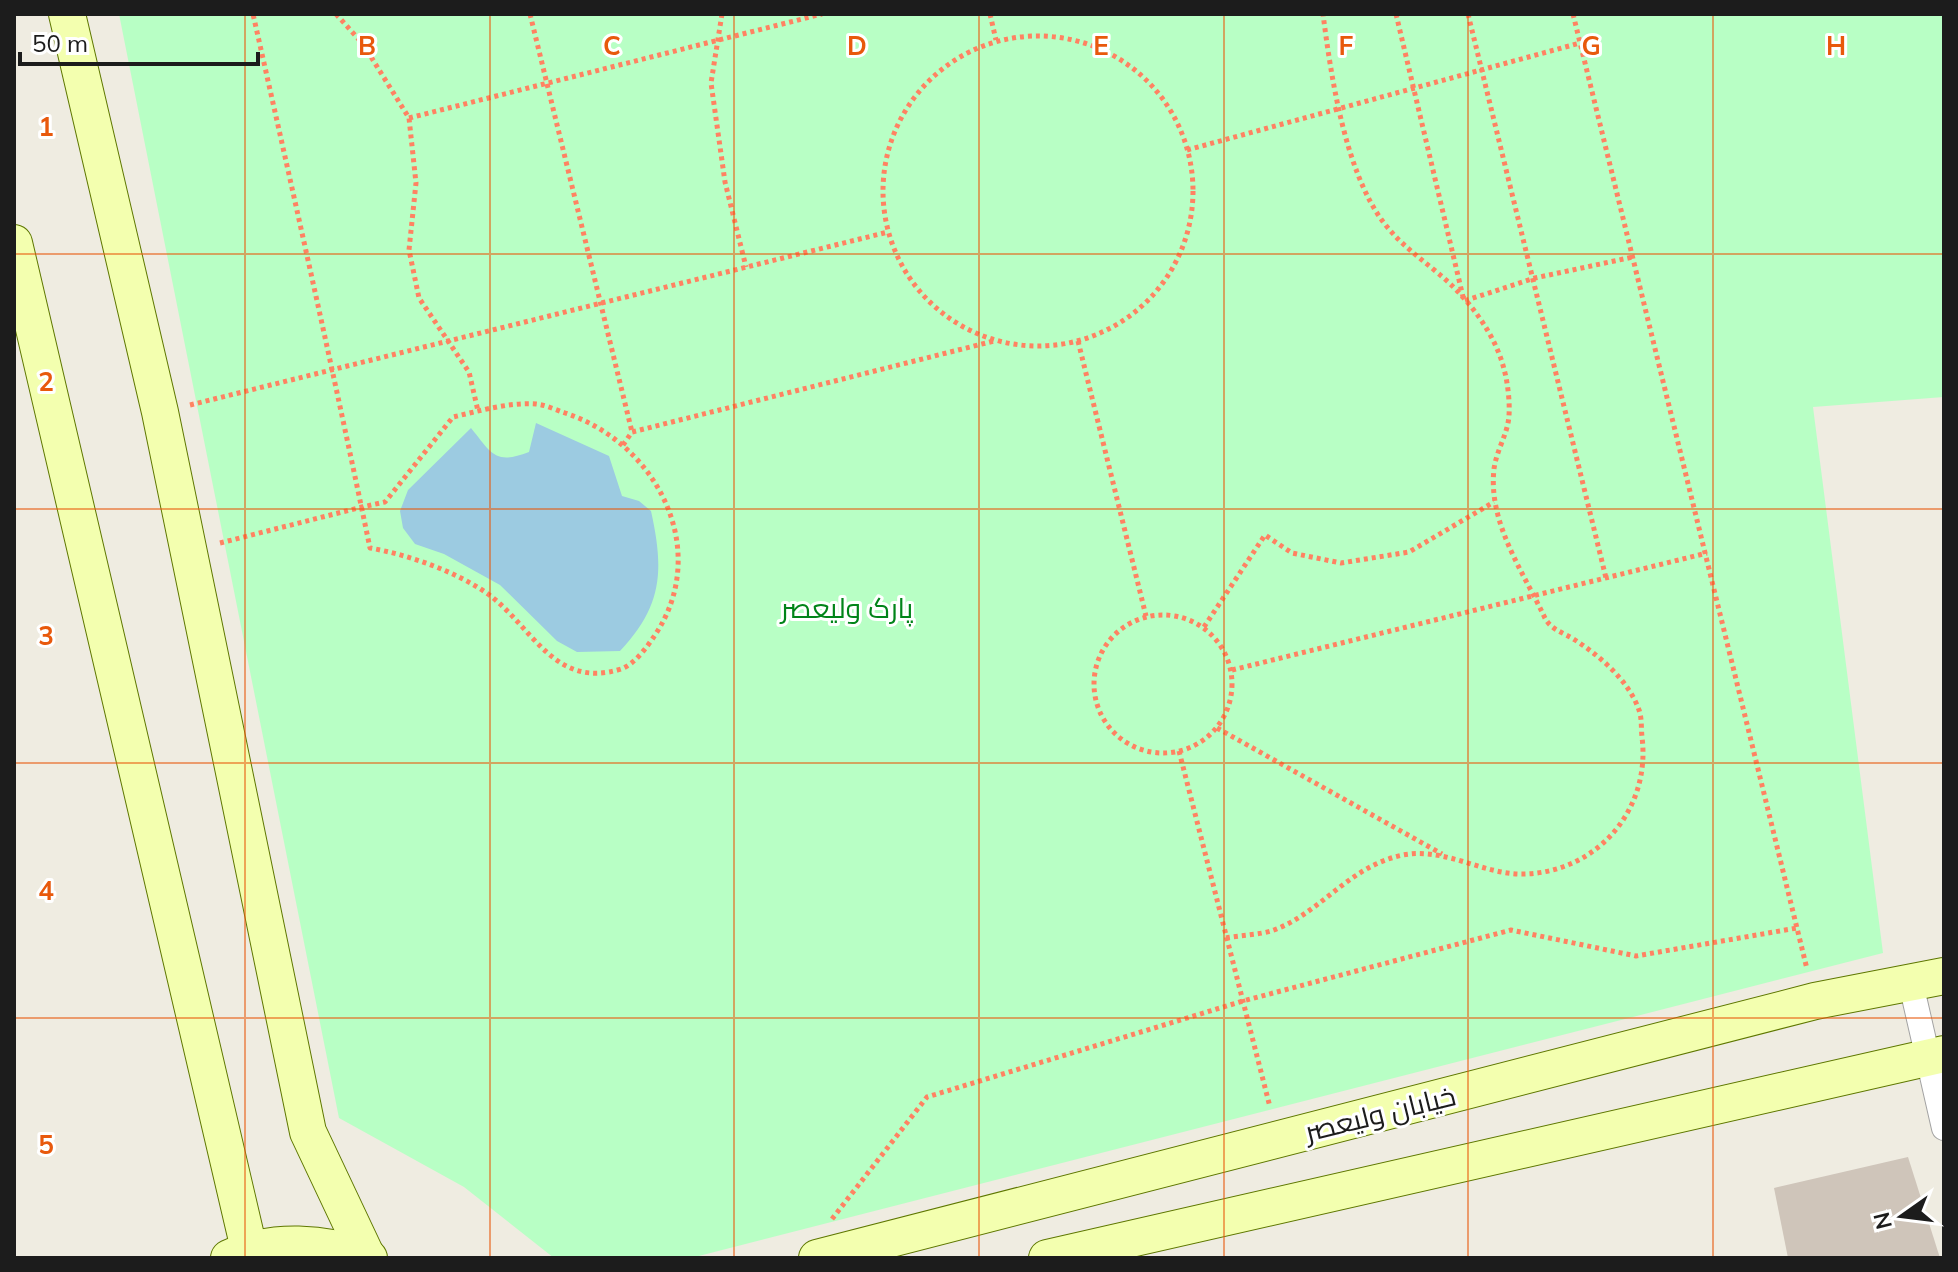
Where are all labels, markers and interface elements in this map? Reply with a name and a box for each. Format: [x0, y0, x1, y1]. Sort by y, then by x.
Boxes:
scale bar [20, 16, 258, 66]
text: 50 m [32, 28, 88, 58]
text: B [358, 29, 376, 62]
text: C [603, 29, 621, 62]
text: D [847, 29, 867, 62]
text: E [1093, 29, 1109, 62]
text: F [1339, 29, 1354, 62]
text: G [1581, 29, 1601, 62]
text: H [1826, 29, 1846, 62]
text: 1 [38, 110, 54, 143]
text: 2 [38, 365, 54, 398]
park label: پارک ولیعصر [779, 590, 914, 627]
text: 3 [38, 619, 54, 652]
text: 4 [38, 874, 54, 907]
street label: خیابان ولیعصر [1299, 1077, 1459, 1149]
text: 5 [38, 1128, 54, 1161]
north arrow [1862, 1176, 1942, 1256]
text: N [1867, 1209, 1898, 1232]

